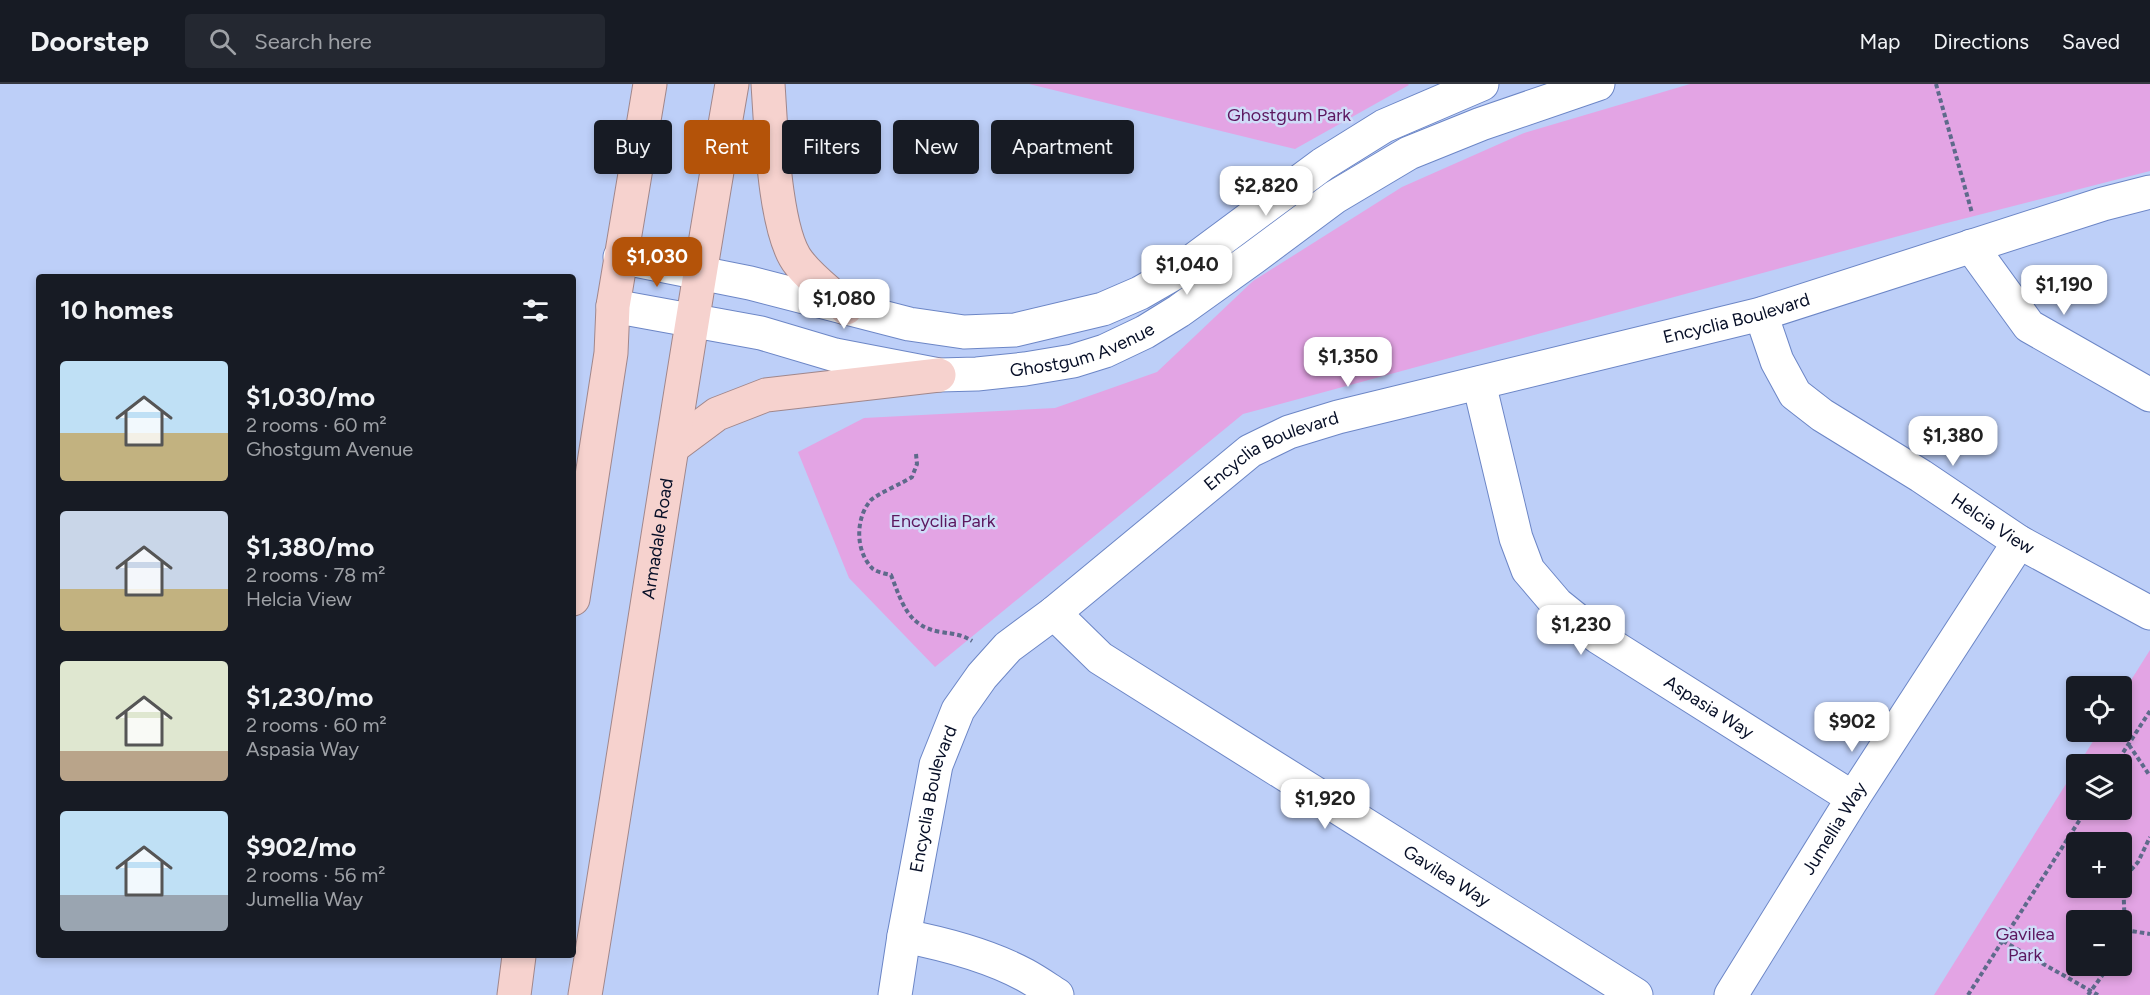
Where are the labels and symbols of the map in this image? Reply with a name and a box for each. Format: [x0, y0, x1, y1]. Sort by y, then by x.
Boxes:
park label: Ghostgum Park [1227, 104, 1351, 126]
pin: $2,820 [1217, 166, 1315, 217]
pin: $1,030 [608, 237, 706, 288]
pin: $1,040 [1138, 245, 1236, 296]
pin: $1,190 [2015, 265, 2113, 316]
pin: $1,080 [795, 279, 893, 330]
street label: Encyclia Boulevard [1661, 288, 1813, 348]
street label: Ghostgum Avenue [1009, 318, 1159, 382]
pin: $1,350 [1299, 337, 1397, 388]
street label: Encyclia Boulevard [1199, 406, 1341, 495]
pin: $1,380 [1904, 416, 2002, 467]
street label: Armadale Road [637, 477, 678, 601]
street label: Helcia View [1947, 488, 2038, 559]
park label: Encyclia Park [890, 510, 996, 532]
pin: $1,230 [1532, 605, 1630, 656]
street label: Aspasia Way [1660, 671, 1758, 744]
pin: $902 [1816, 702, 1888, 753]
street label: Encyclia Boulevard [905, 722, 962, 874]
street label: Jumellia Way [1797, 777, 1872, 879]
pin: $1,920 [1276, 779, 1374, 830]
street label: Gavilea Way [1399, 840, 1495, 912]
park label: Gavilea Park [1995, 923, 2055, 966]

